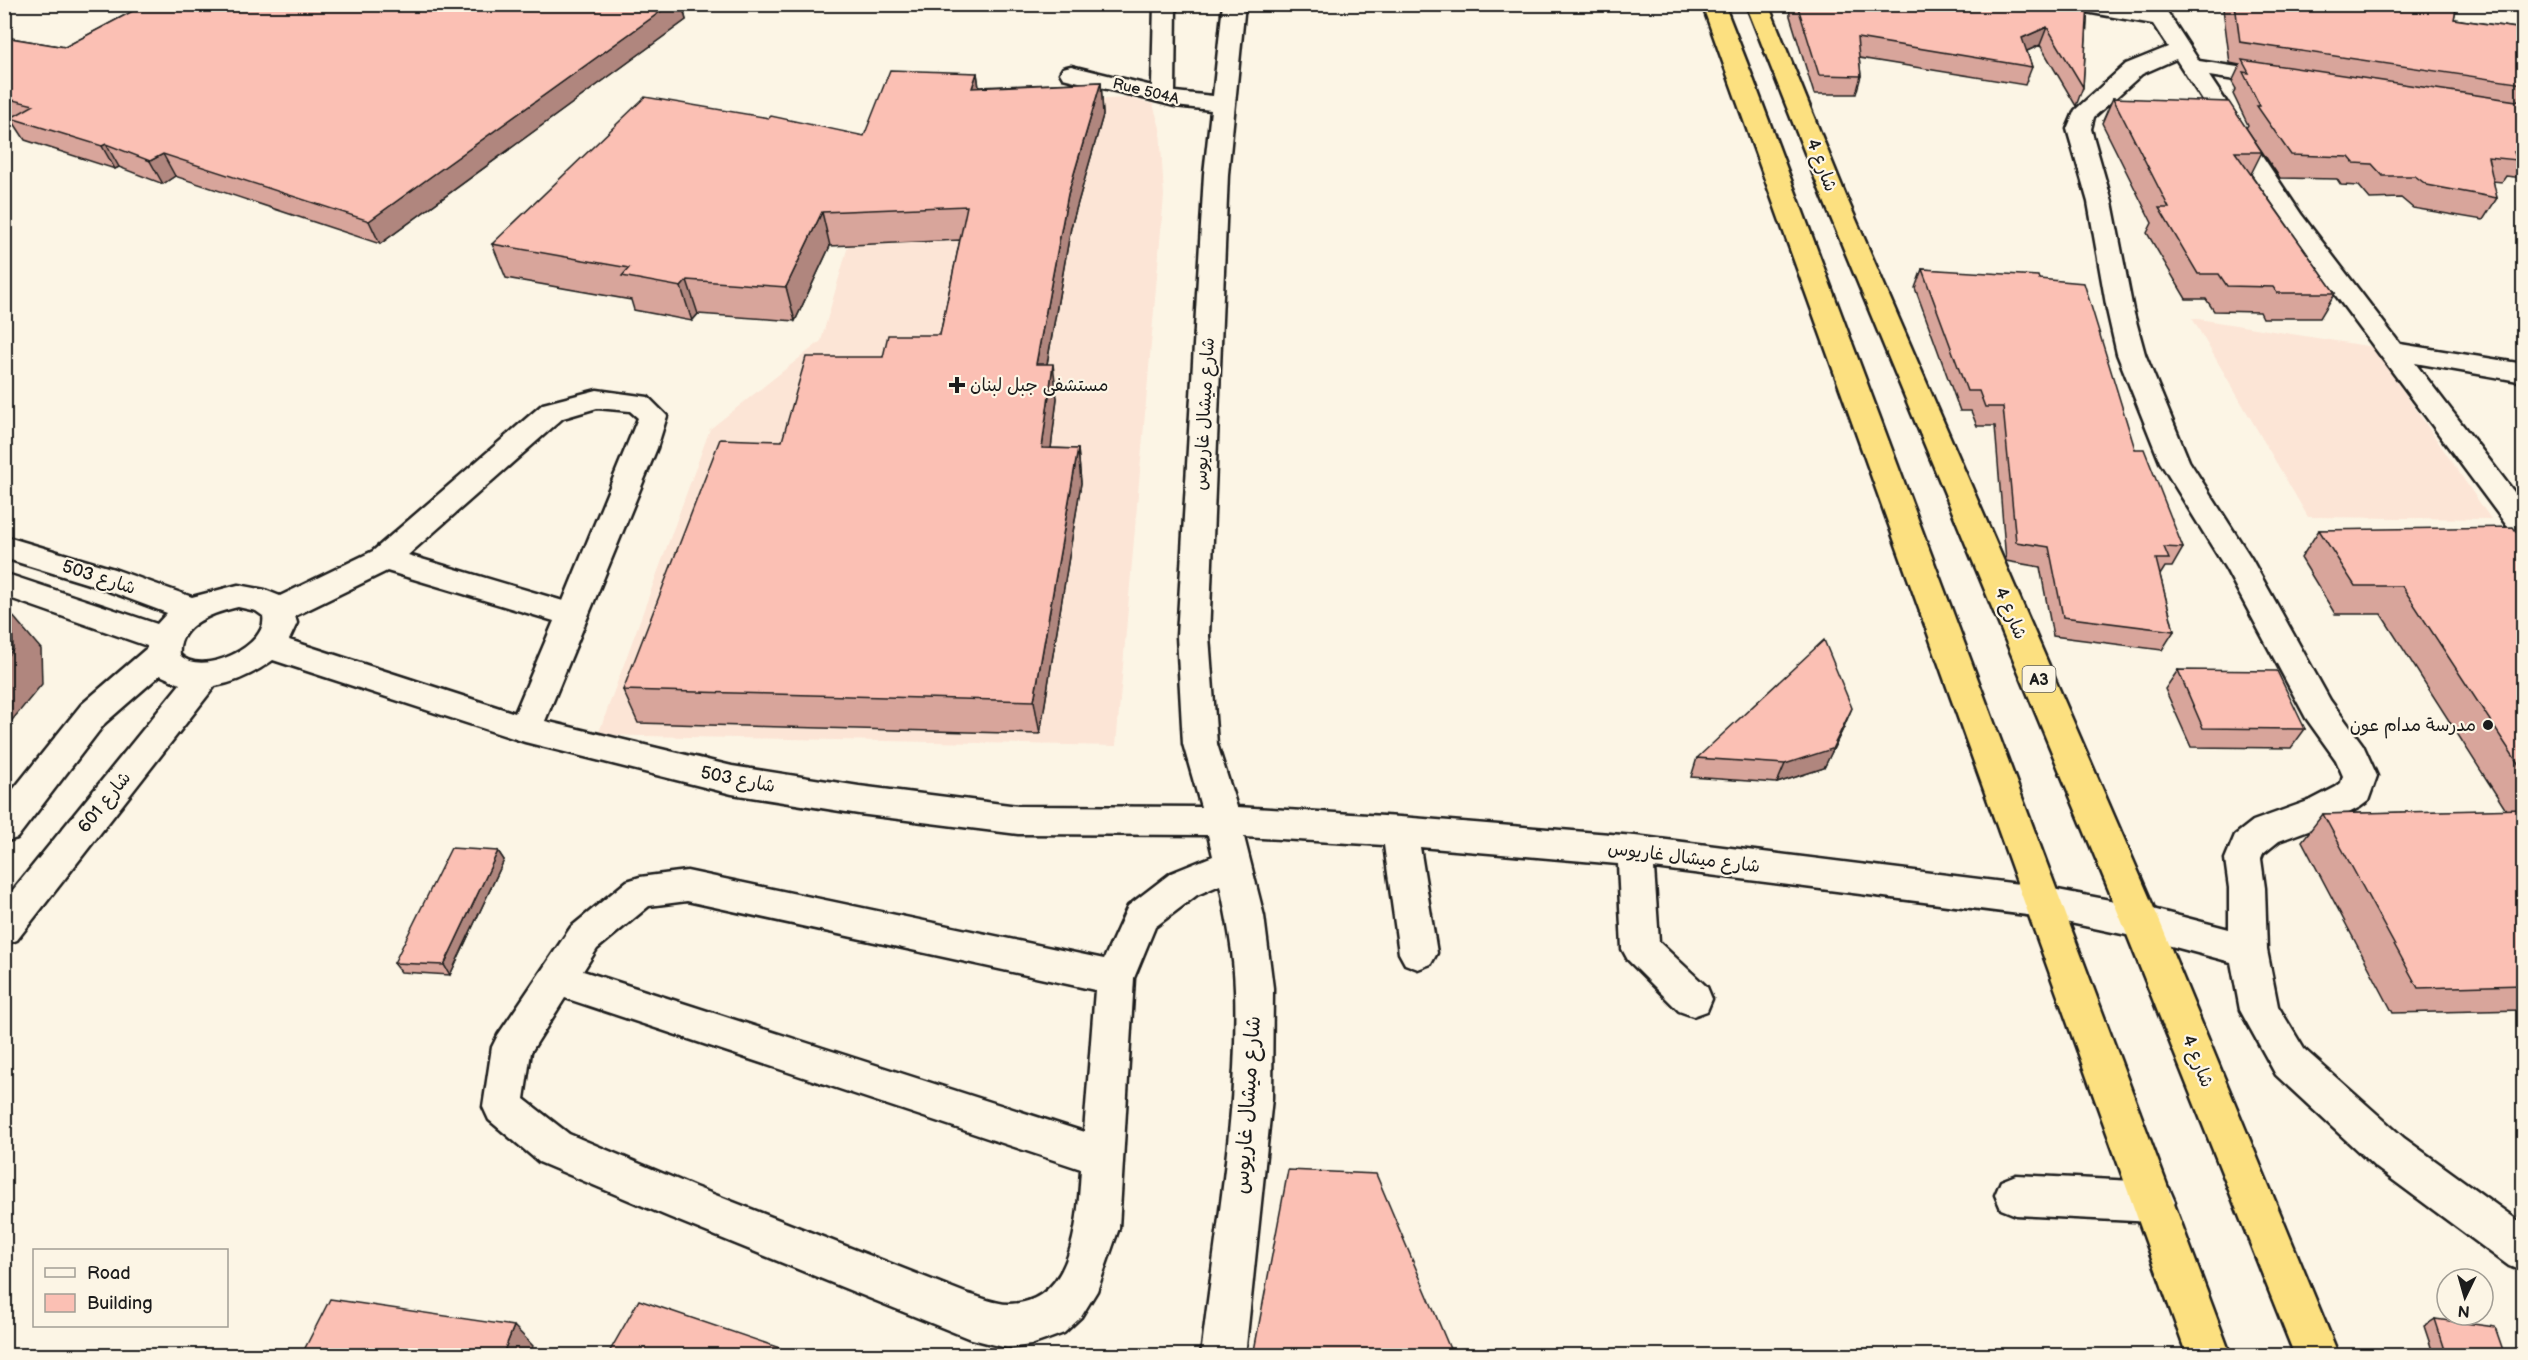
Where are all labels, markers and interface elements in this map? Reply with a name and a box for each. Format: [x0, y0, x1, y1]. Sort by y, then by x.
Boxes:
street label: Rue 504A [1111, 74, 1182, 109]
street label: شارع 4 [1801, 136, 1841, 195]
street label: شارع ميشال غاريوس [1190, 337, 1220, 491]
place label: مستشفى جبل لبنان [970, 375, 1109, 396]
marker: مستشفى جبل لبنان [948, 376, 966, 394]
street label: شارع 503 [59, 556, 138, 600]
street label: شارع 4 [1989, 584, 2031, 643]
road number: A3 [2022, 666, 2056, 692]
place label: مدرسة مدام عون [2350, 715, 2476, 739]
marker: مدرسة مدام عون [2481, 718, 2495, 732]
street label: شارع 503 [699, 762, 777, 798]
street label: شارع 601 [73, 768, 136, 838]
street label: شارع ميشال غاريوس [1607, 838, 1761, 878]
street label: شارع ميشال غاريوس [1229, 1015, 1268, 1195]
street label: شارع 4 [2177, 1032, 2218, 1091]
legend [33, 1249, 228, 1327]
text: Road [87, 1263, 131, 1284]
north arrow [2435, 1267, 2495, 1327]
text: Building [87, 1293, 153, 1314]
text: N [2457, 1300, 2471, 1320]

